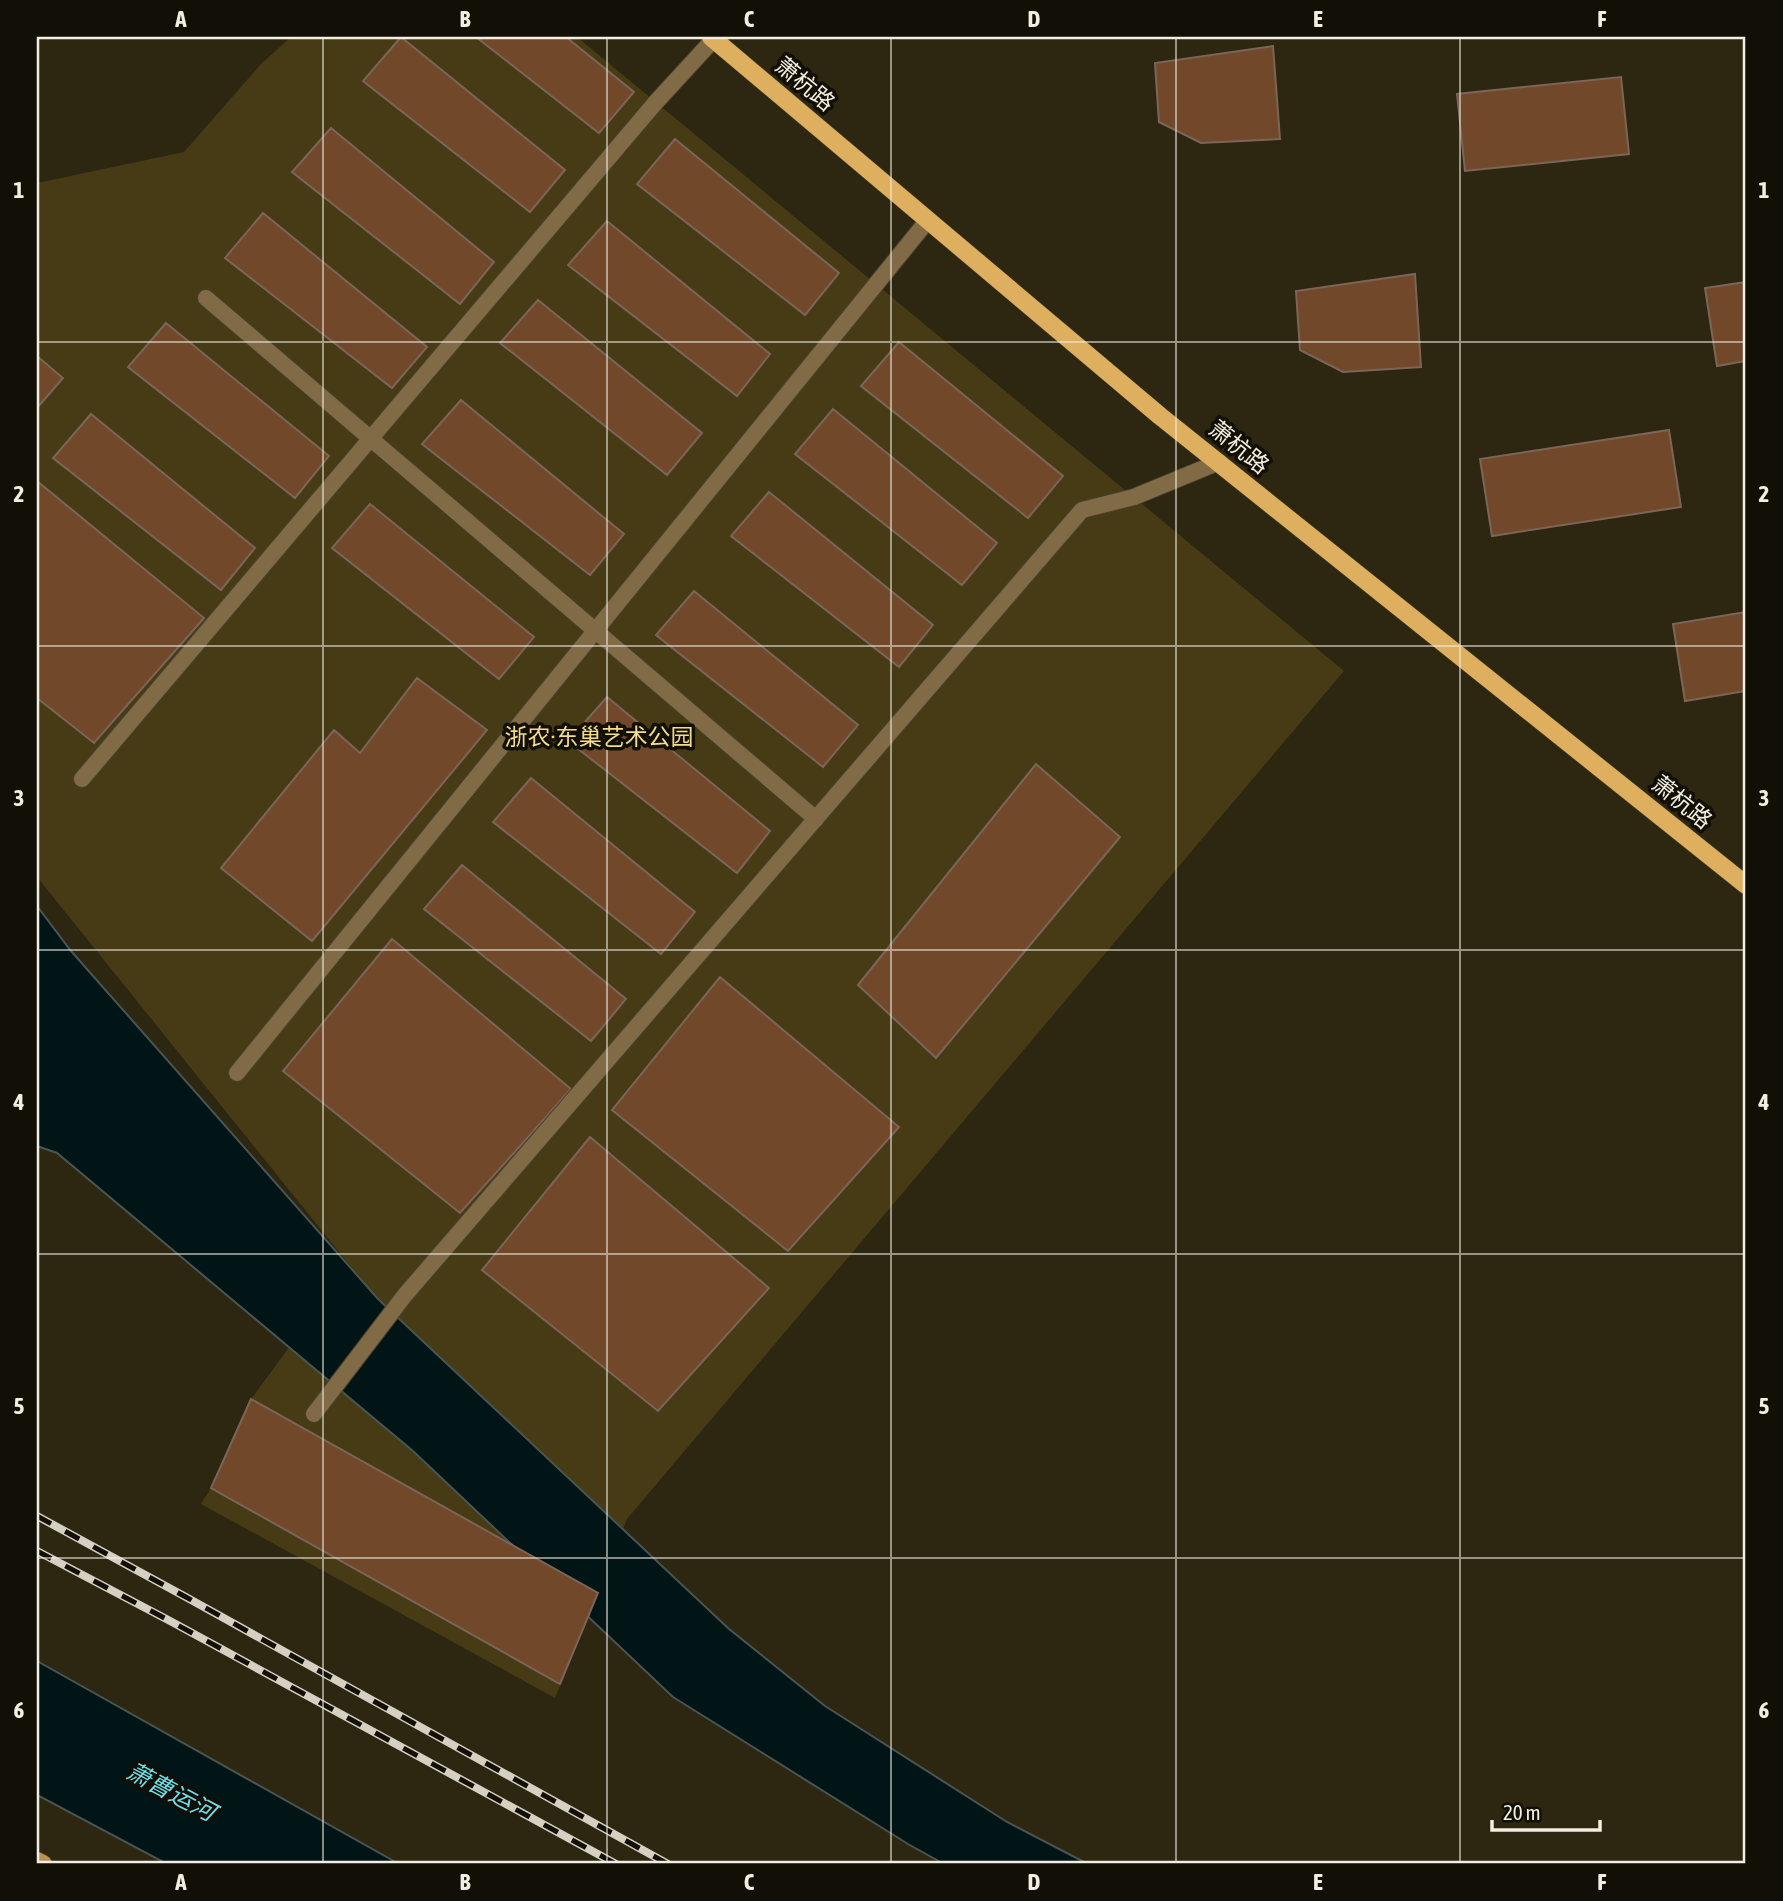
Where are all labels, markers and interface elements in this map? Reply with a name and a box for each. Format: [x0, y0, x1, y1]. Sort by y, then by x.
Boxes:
text: A [174, 6, 187, 32]
text: B [460, 6, 471, 32]
text: C [744, 6, 755, 32]
text: D [1028, 6, 1041, 32]
text: E [1313, 6, 1323, 32]
text: F [1597, 6, 1607, 32]
street label: 萧杭路 [770, 52, 840, 116]
text: 1 [14, 177, 25, 203]
text: 1 [1759, 177, 1770, 203]
street label: 萧杭路 [1204, 415, 1274, 479]
text: 2 [14, 481, 24, 507]
text: 2 [1759, 481, 1769, 507]
park label: 浙农·东巢艺术公园 [505, 724, 693, 750]
street label: 萧杭路 [1647, 770, 1717, 834]
text: 3 [14, 785, 24, 811]
text: 3 [1759, 785, 1769, 811]
text: 4 [13, 1089, 25, 1115]
text: 4 [1758, 1089, 1770, 1115]
text: 5 [14, 1393, 25, 1419]
text: 5 [1759, 1393, 1770, 1419]
text: 6 [14, 1697, 25, 1723]
text: 6 [1759, 1697, 1770, 1723]
water label: 萧曹运河 [123, 1757, 223, 1828]
scale bar [1492, 1789, 1601, 1833]
text: 20 m [1503, 1800, 1541, 1824]
text: A [174, 1869, 187, 1895]
text: B [460, 1869, 471, 1895]
text: C [744, 1869, 755, 1895]
text: D [1028, 1869, 1041, 1895]
text: E [1313, 1869, 1323, 1895]
text: F [1597, 1869, 1607, 1895]

